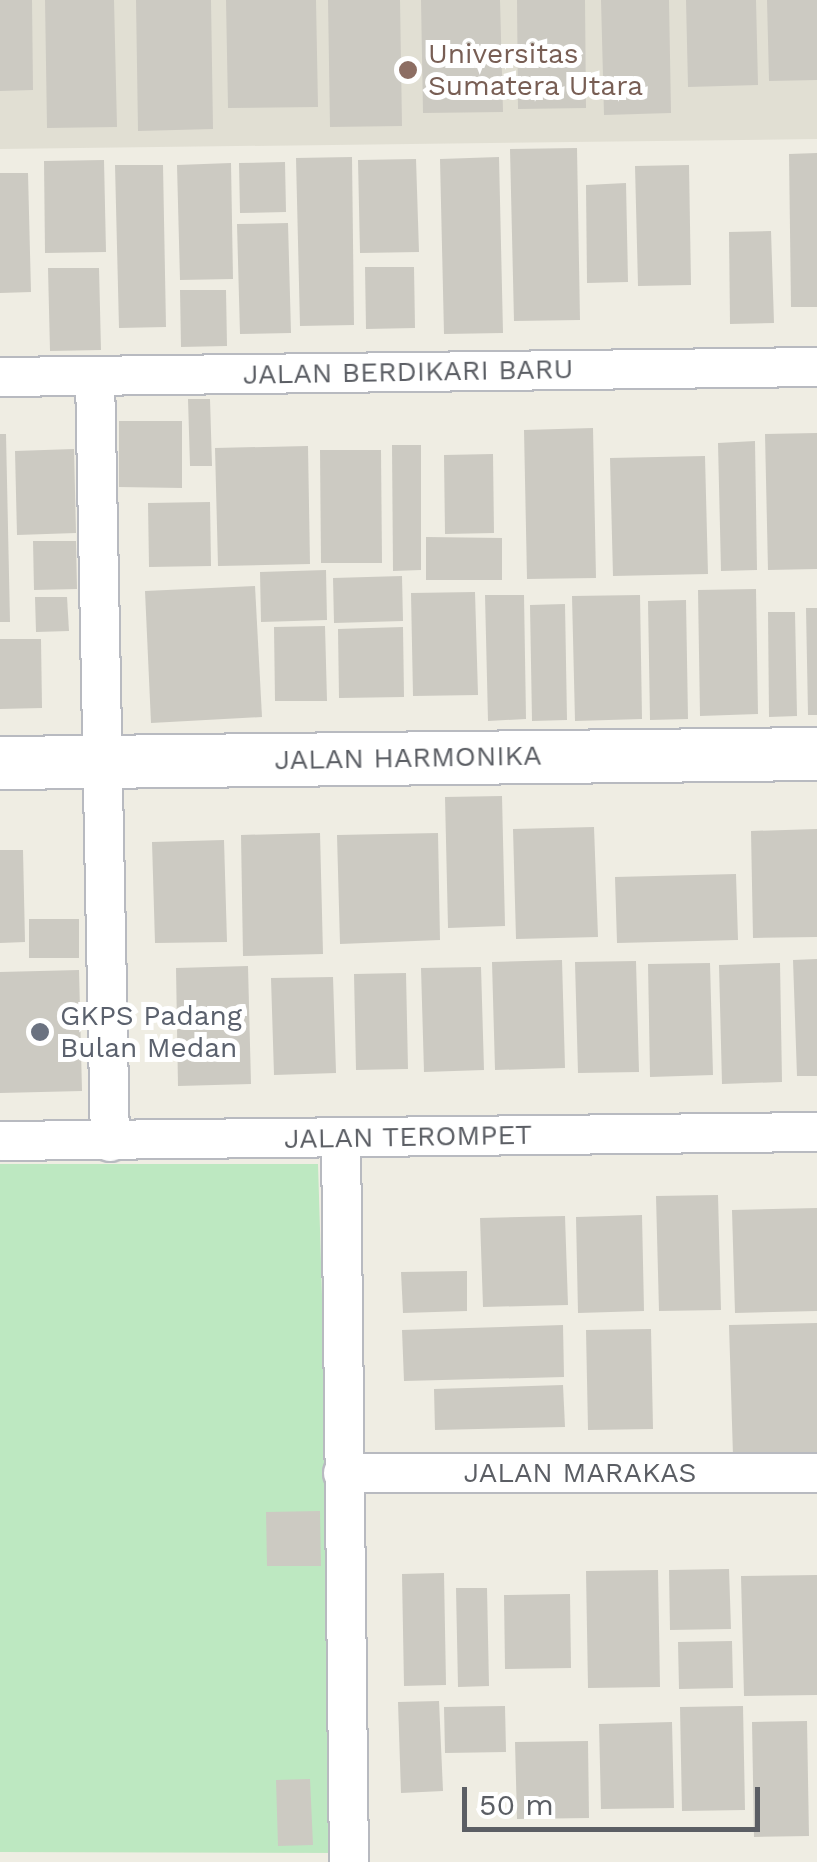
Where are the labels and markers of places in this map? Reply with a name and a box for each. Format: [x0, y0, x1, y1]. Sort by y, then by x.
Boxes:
place label: Universitas Sumatera Utara [428, 37, 644, 103]
marker: Universitas Sumatera Utara [397, 59, 419, 81]
place label: GKPS Padang Bulan Medan [60, 999, 242, 1065]
marker: GKPS Padang Bulan Medan [29, 1021, 51, 1043]

